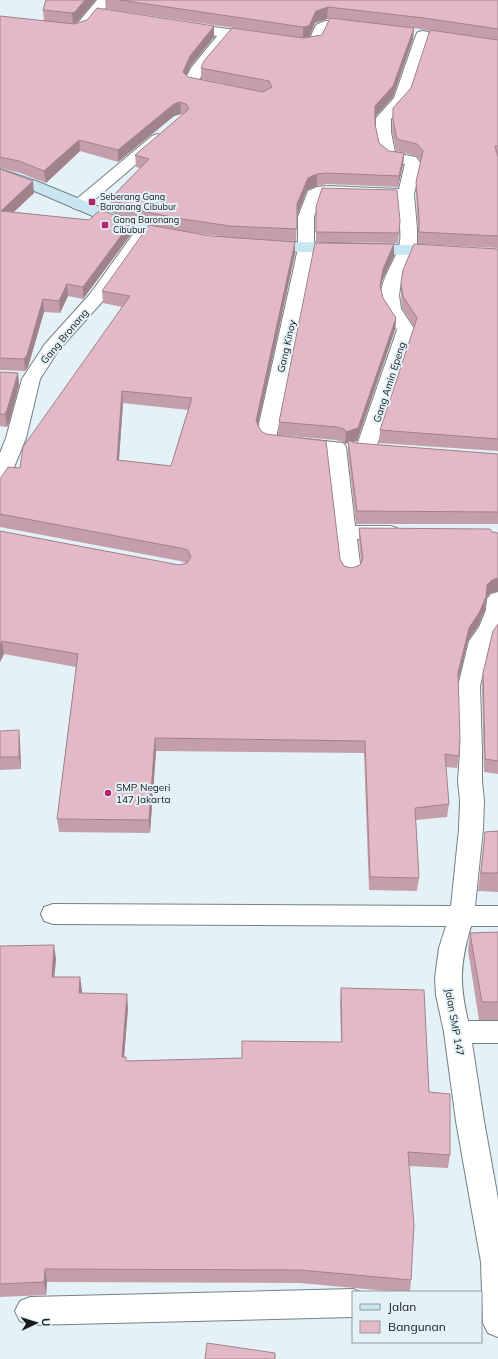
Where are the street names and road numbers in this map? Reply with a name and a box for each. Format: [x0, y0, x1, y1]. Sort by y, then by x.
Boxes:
street label: Gang Bronang [38, 306, 91, 366]
street label: Gang Kinoy [274, 318, 299, 374]
street label: Gang Amin Epeng [370, 340, 409, 424]
street label: Jalan SMP 147 [442, 987, 467, 1057]

